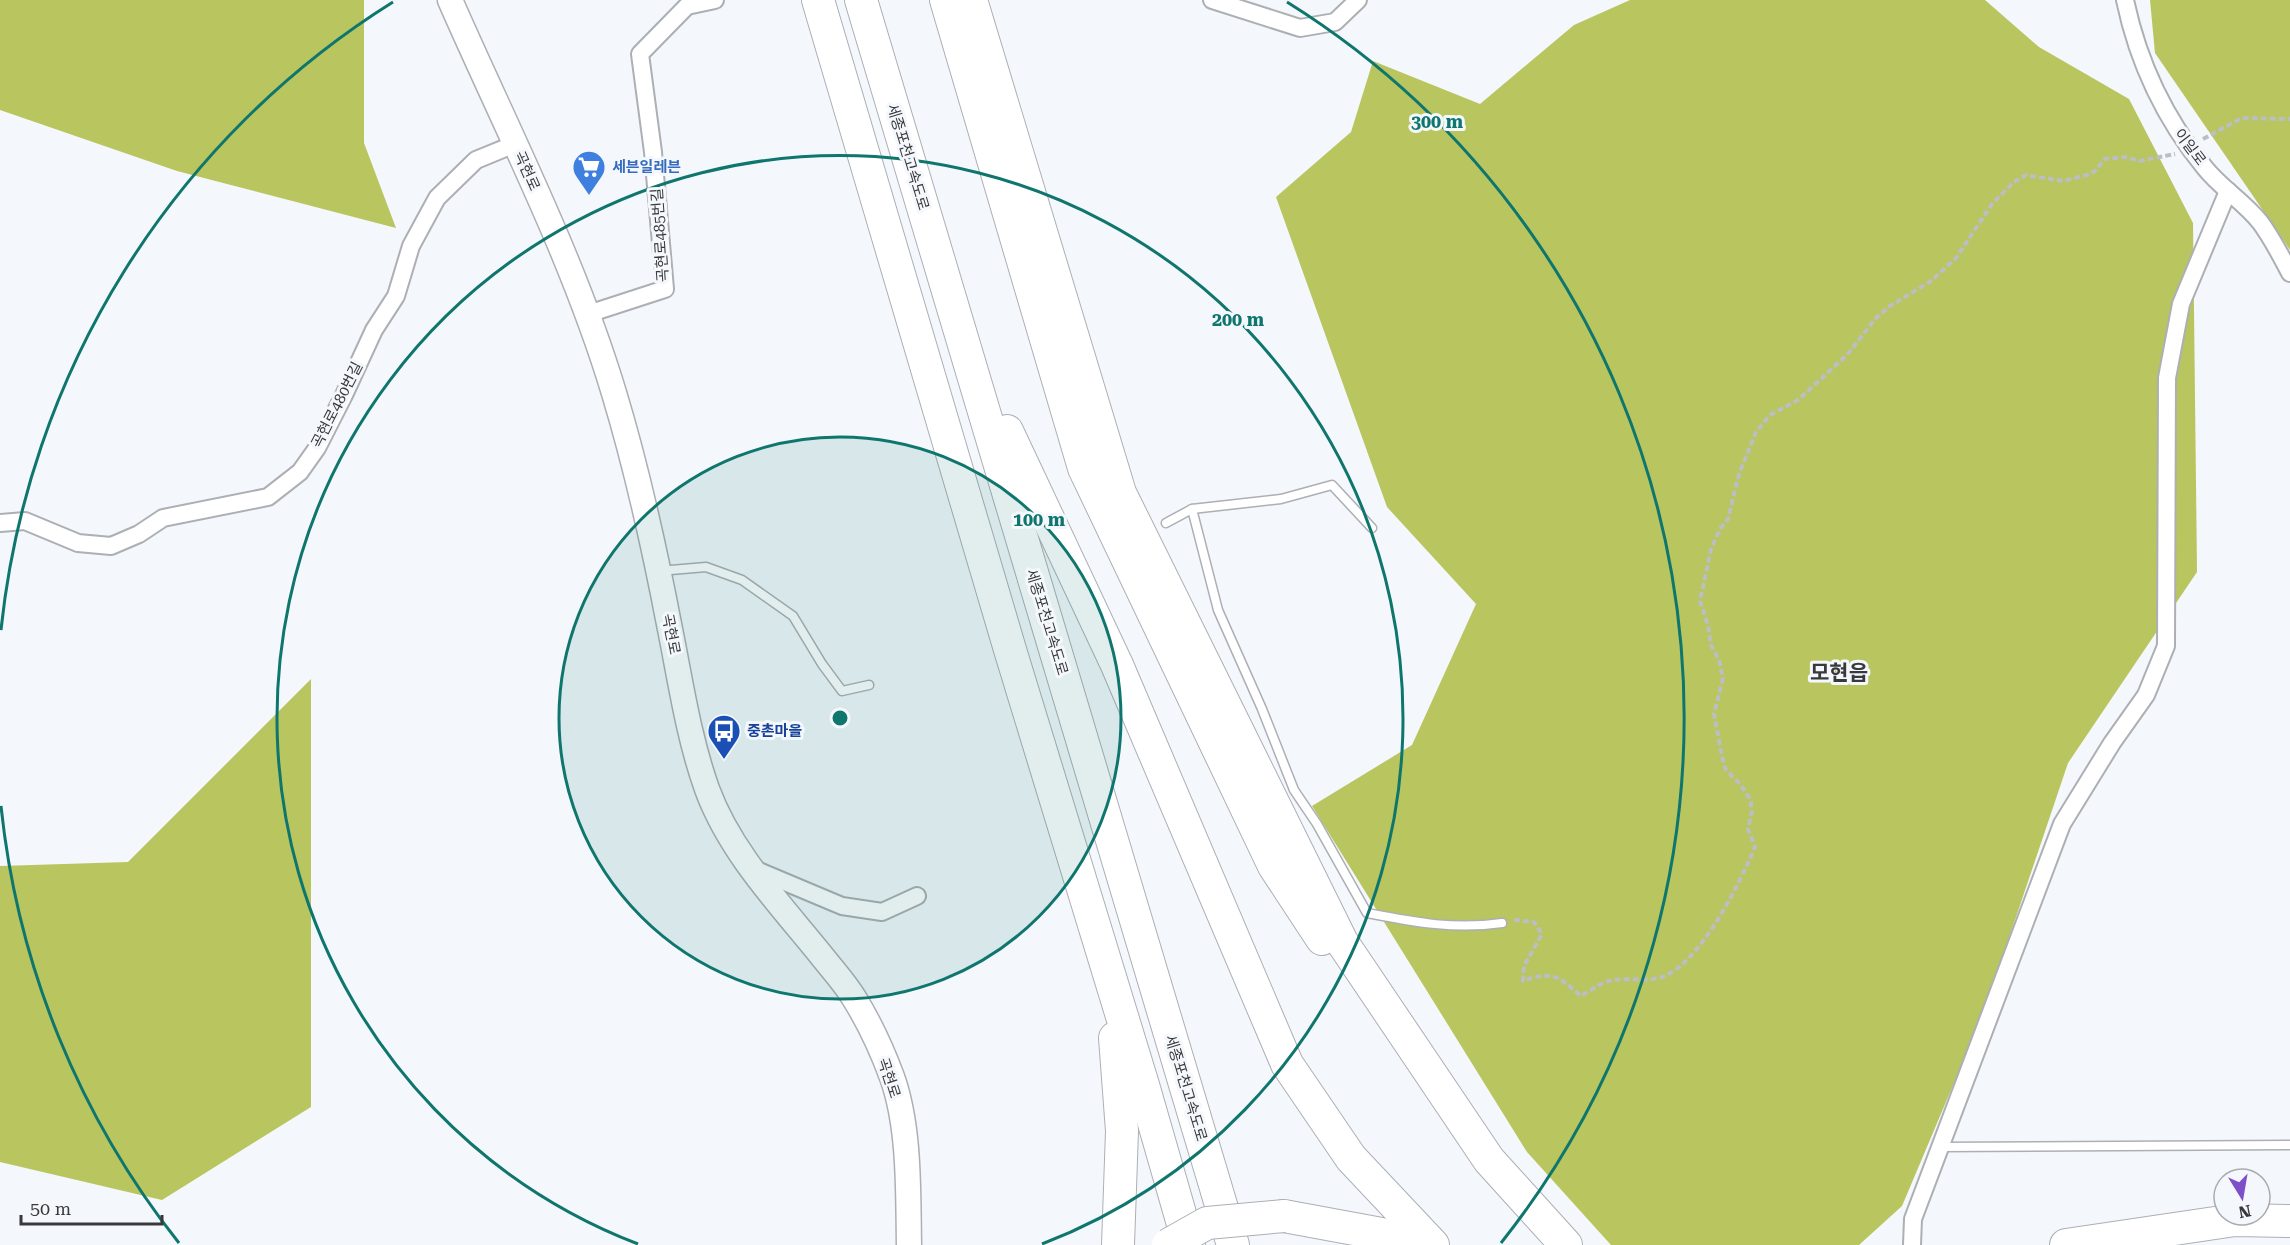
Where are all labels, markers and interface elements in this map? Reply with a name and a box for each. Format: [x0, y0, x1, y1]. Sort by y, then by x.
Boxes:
street label: 세종포천고속도로 [883, 102, 933, 212]
text: 300 m [1411, 111, 1464, 132]
street label: 이일로 [2170, 125, 2210, 169]
street label: 곡현로 [510, 148, 544, 194]
supermarket icon: 세븐일레븐 [571, 149, 607, 196]
place label: 세븐일레븐 [612, 158, 681, 176]
street label: 곡현로485번길 [648, 187, 672, 283]
text: 200 m [1212, 309, 1265, 330]
street label: 곡현로480번길 [308, 359, 366, 451]
text: 100 m [1013, 509, 1066, 530]
street label: 세종포천고속도로 [1022, 567, 1072, 677]
street label: 곡현로 [658, 612, 684, 656]
district label: 모현읍 [1810, 661, 1868, 685]
centre of rings [830, 708, 850, 728]
bus stop icon: 중촌마을 [706, 713, 742, 760]
place label: 중촌마을 [747, 722, 802, 740]
street label: 세종포천고속도로 [1161, 1033, 1211, 1143]
street label: 곡현로 [874, 1056, 904, 1100]
north arrow [2212, 1167, 2272, 1227]
scale bar [21, 1188, 162, 1226]
text: 50 m [30, 1198, 71, 1219]
text: N [2237, 1201, 2253, 1222]

